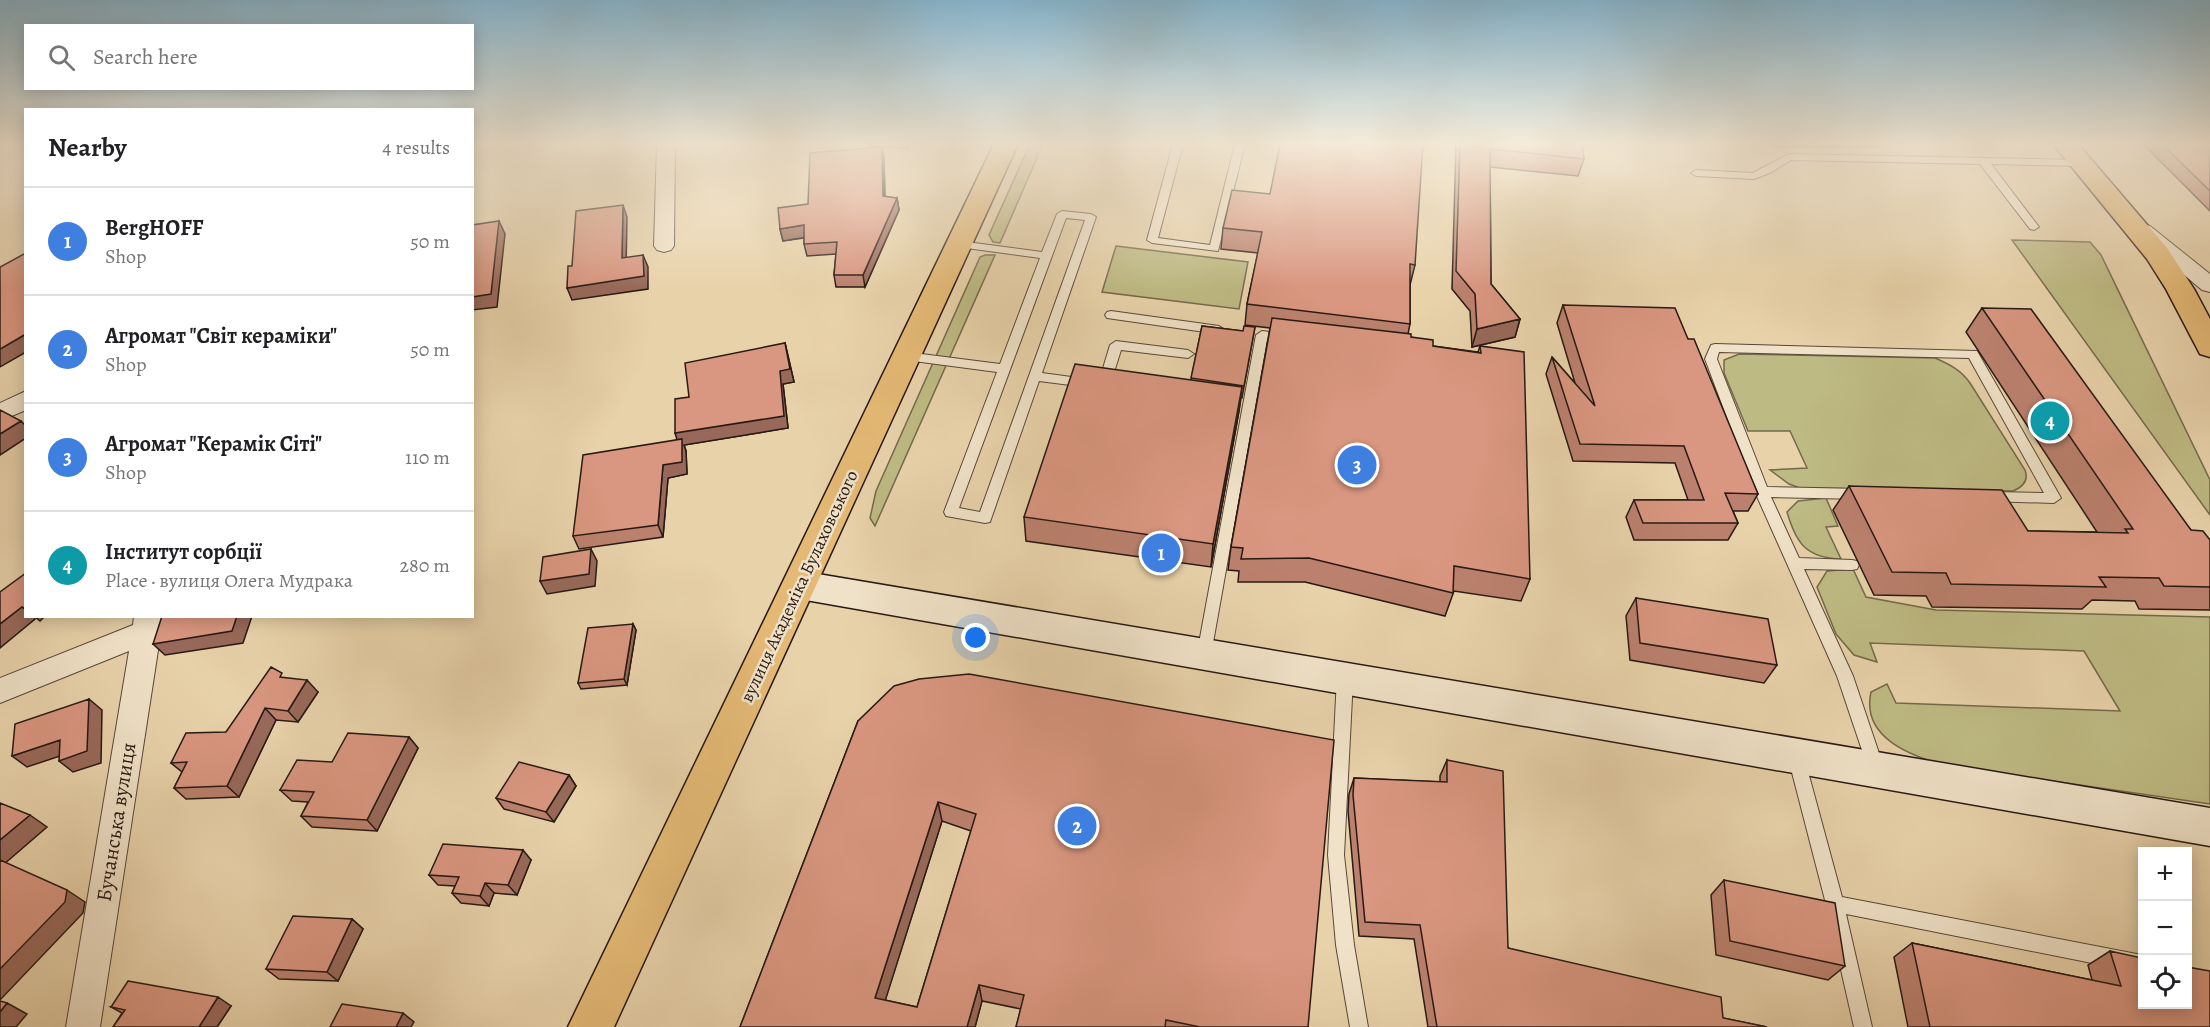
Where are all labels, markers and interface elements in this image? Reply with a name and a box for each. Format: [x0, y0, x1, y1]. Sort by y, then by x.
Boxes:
search box [24, 24, 474, 90]
icon: search [45, 41, 78, 74]
text: Search here [93, 42, 198, 72]
text: Nearby [48, 130, 127, 165]
text: 4 results [382, 134, 450, 161]
text: BergHOFF [105, 213, 204, 243]
text: 1 [64, 228, 71, 255]
text: 50 m [410, 228, 450, 255]
text: Shop [105, 243, 147, 270]
text: Агромат "Світ кераміки" [105, 321, 337, 351]
text: 2 [63, 336, 72, 363]
text: 50 m [410, 336, 450, 363]
text: Shop [105, 351, 147, 378]
pin: 4 [2030, 398, 2070, 444]
text: Агромат "Керамік Сіті" [105, 429, 322, 459]
pin: 3 [1338, 442, 1376, 488]
text: 3 [63, 444, 72, 471]
text: 110 m [405, 444, 450, 471]
text: Shop [105, 459, 147, 486]
street label: вулиця Академіка Булаховського [735, 466, 863, 706]
pin: 1 [1142, 530, 1180, 576]
text: Інститут сорбції [105, 537, 262, 567]
text: 4 [63, 552, 72, 579]
text: 280 m [400, 552, 450, 579]
text: Place · вулиця Олега Мудрака [105, 567, 353, 594]
your location [961, 623, 990, 652]
street label: Бучанська вулиця [90, 740, 142, 904]
pin: 2 [1058, 804, 1096, 848]
map controls [2138, 847, 2192, 1009]
button: + [2138, 847, 2192, 901]
button: − [2138, 901, 2192, 955]
button: locate [2138, 955, 2192, 1009]

